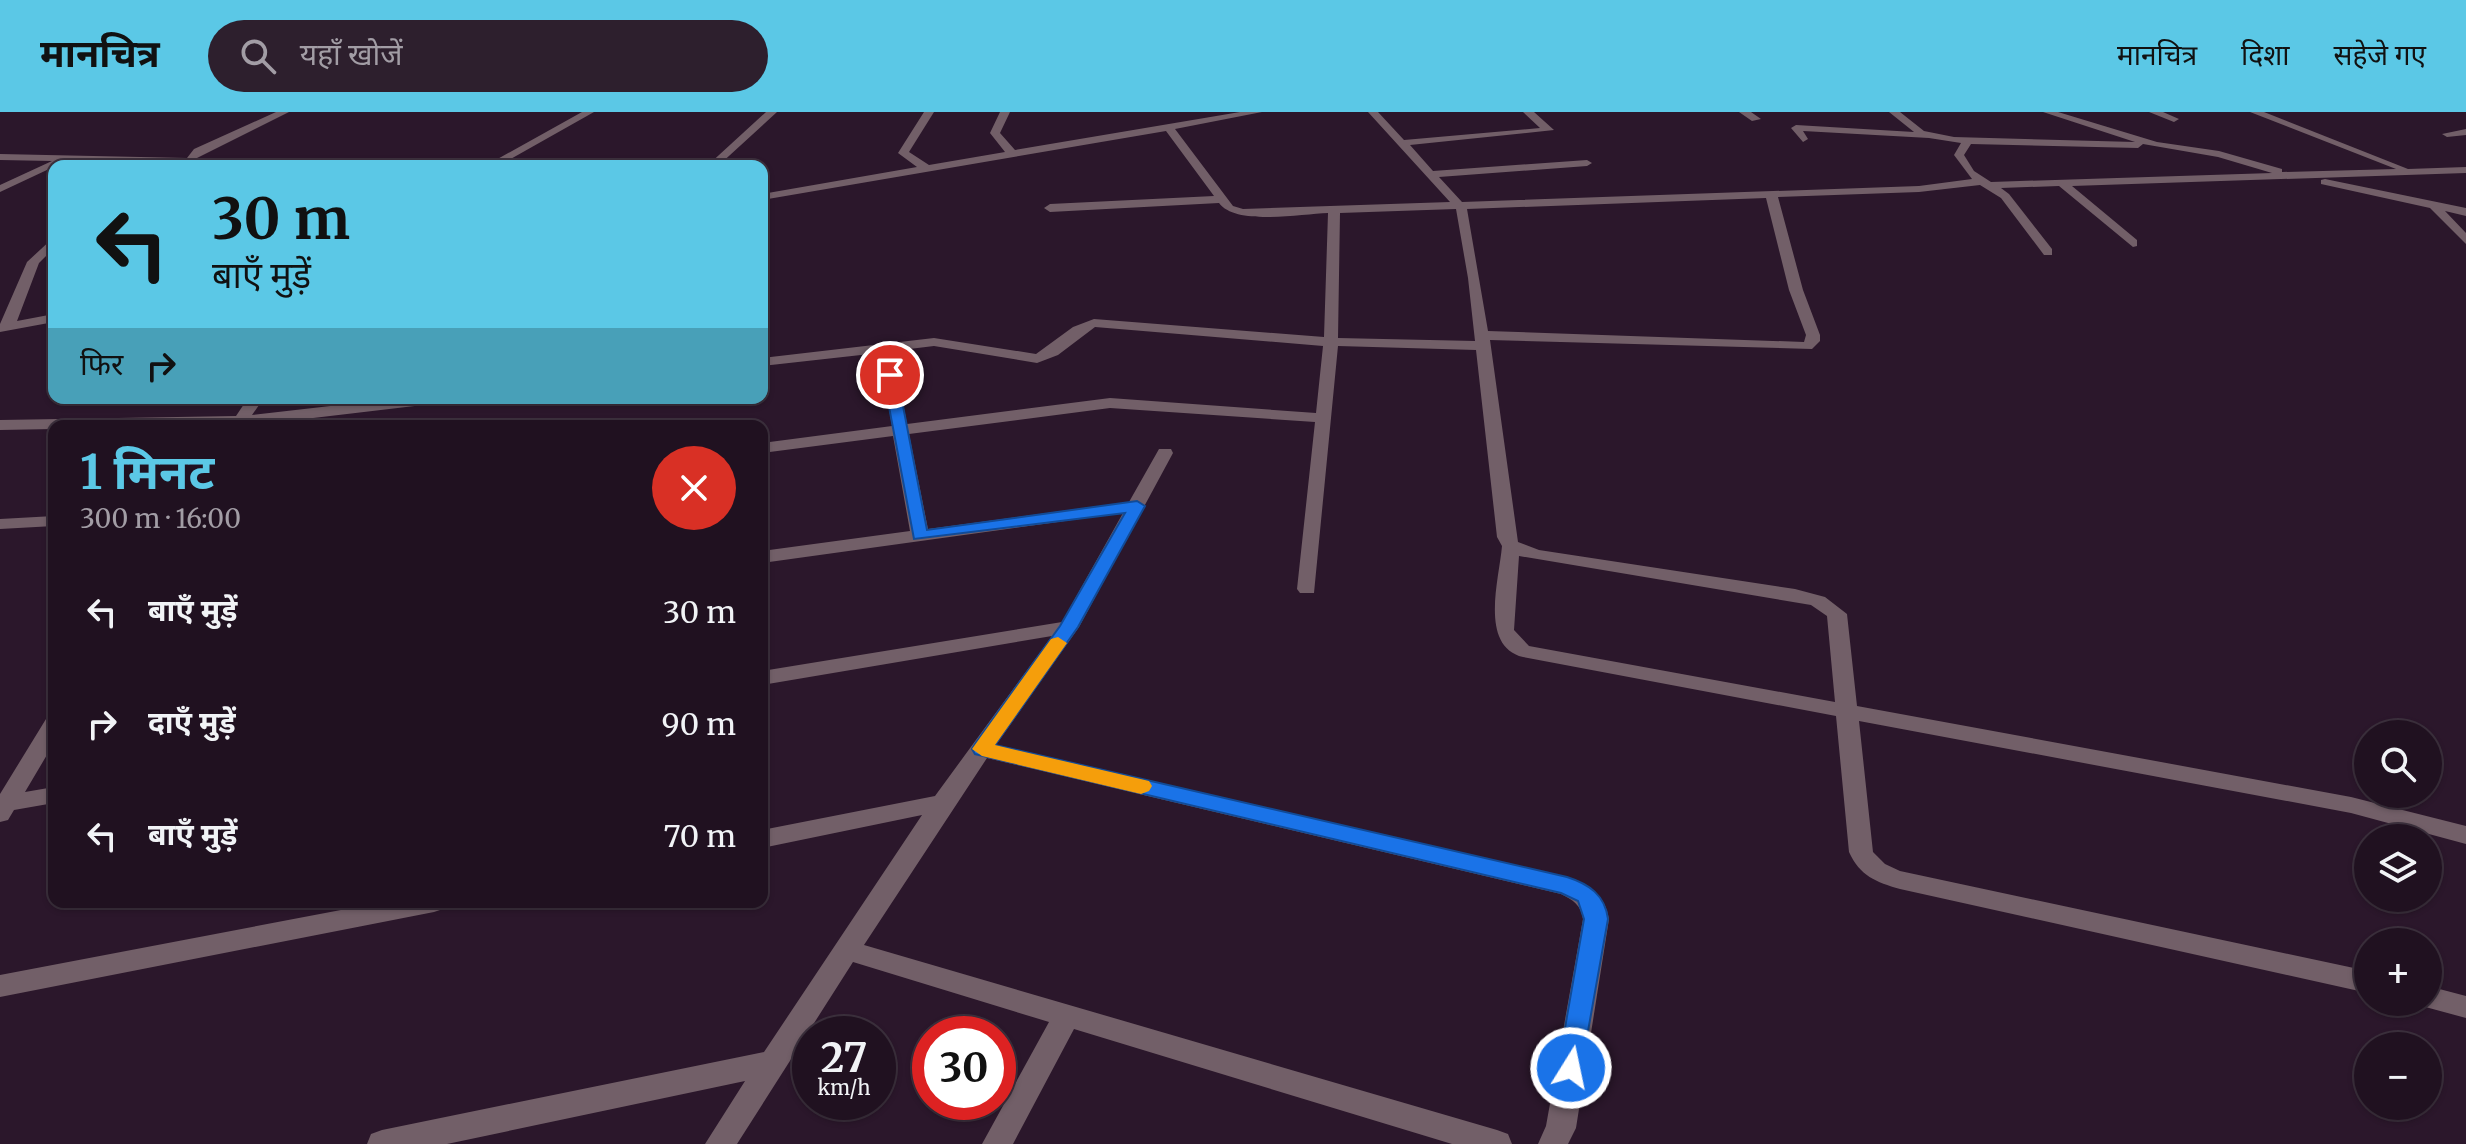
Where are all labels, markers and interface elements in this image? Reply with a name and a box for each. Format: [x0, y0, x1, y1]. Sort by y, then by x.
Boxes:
search box [208, 20, 768, 92]
text: मानचित्र [40, 30, 160, 77]
icon: search [236, 34, 280, 78]
text: यहाँ खोजें [300, 35, 403, 73]
text: मानचित्र [2117, 37, 2197, 73]
text: दिशा [2241, 37, 2290, 73]
text: सहेजे गए [2334, 37, 2426, 73]
text: 30 m [212, 184, 350, 254]
icon: left [80, 192, 184, 296]
text: बाएँ मुड़ें [212, 253, 311, 298]
pin [856, 341, 924, 409]
icon: right [139, 344, 183, 388]
text: फिर [80, 345, 123, 383]
icon: arrive [868, 353, 912, 397]
text: 1 मिनट [80, 442, 214, 502]
button: close [652, 446, 736, 530]
text: 300 m · 16:00 [80, 502, 241, 535]
icon: left [80, 590, 124, 634]
text: बाएँ मुड़ें [148, 591, 237, 629]
text: 30 m [663, 593, 736, 631]
icon: right [80, 702, 124, 746]
text: दाएँ मुड़ें [148, 703, 236, 741]
text: 90 m [662, 705, 736, 743]
map controls [2354, 720, 2442, 1120]
button: search [2354, 720, 2442, 808]
icon: left [80, 814, 124, 858]
text: बाएँ मुड़ें [148, 815, 237, 853]
text: 70 m [663, 817, 736, 855]
button: layers [2354, 824, 2442, 912]
button: + [2354, 928, 2442, 1016]
speed limit sign: 30 [912, 1016, 1016, 1120]
position arrow [1529, 1026, 1613, 1110]
button: − [2354, 1032, 2442, 1120]
text: 27 [821, 1033, 867, 1083]
text: km/h [818, 1075, 870, 1100]

